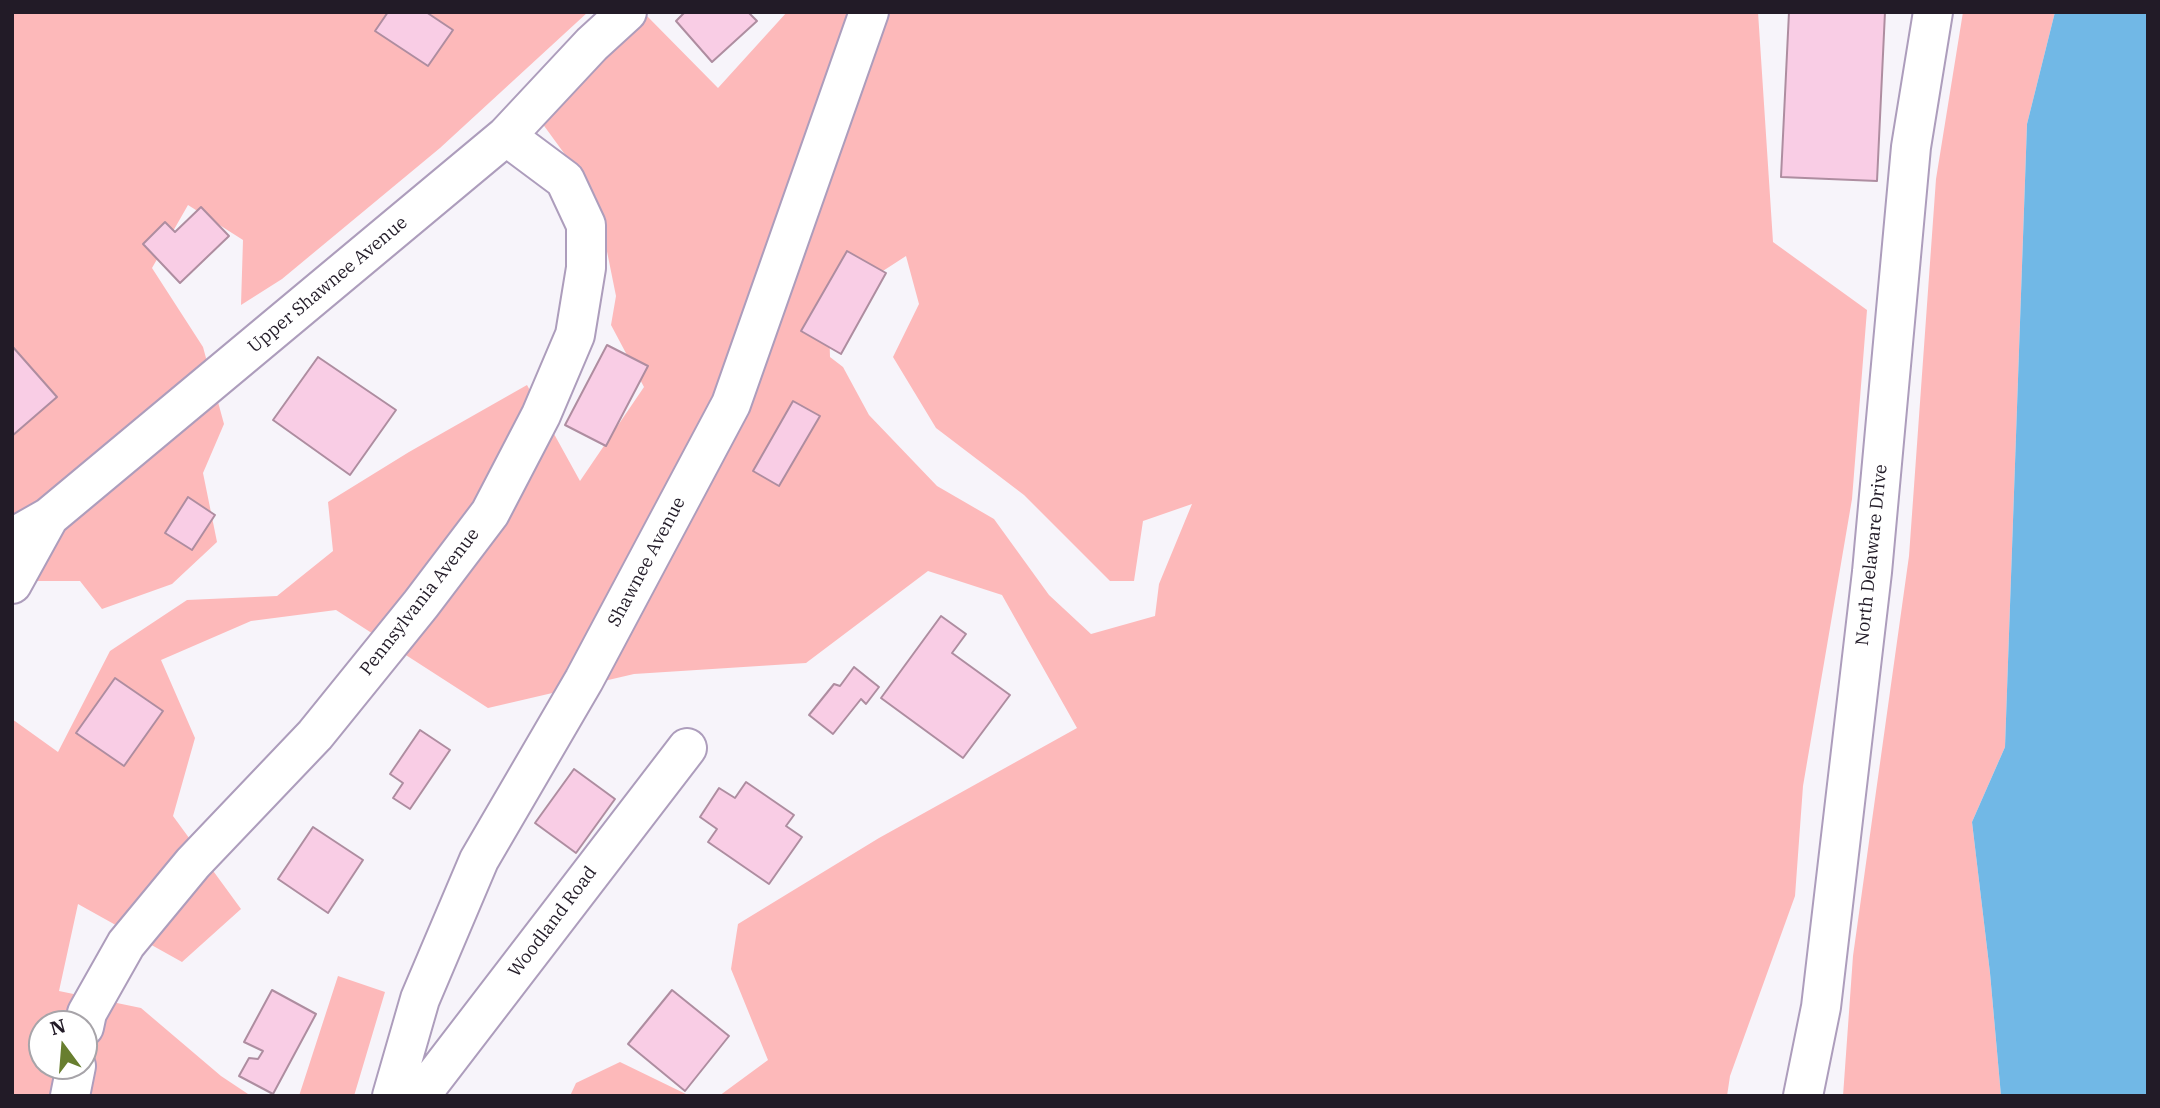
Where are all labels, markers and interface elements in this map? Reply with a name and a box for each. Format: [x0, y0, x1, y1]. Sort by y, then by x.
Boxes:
street label: Upper Shawnee Avenue [244, 212, 412, 358]
street label: North Delaware Drive [1852, 463, 1892, 647]
street label: Shawnee Avenue [604, 493, 690, 631]
street label: Pennsylvania Avenue [356, 524, 484, 680]
street label: Woodland Road [504, 862, 602, 982]
north arrow [28, 1010, 98, 1080]
text: N [47, 1013, 68, 1040]

